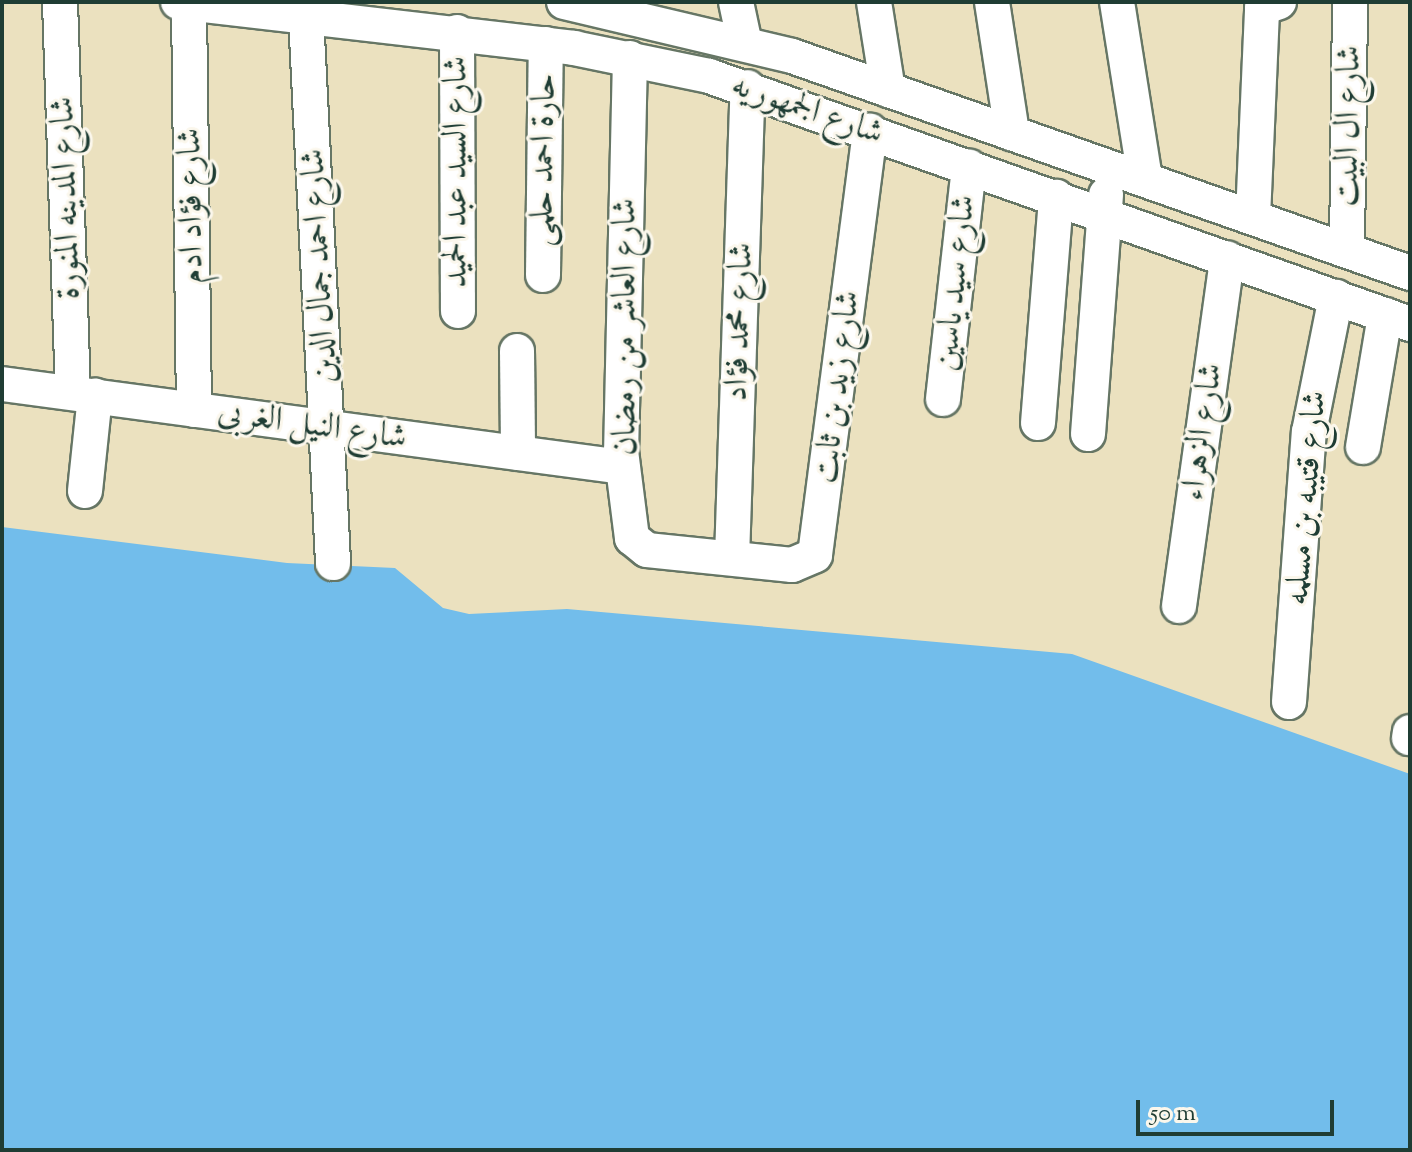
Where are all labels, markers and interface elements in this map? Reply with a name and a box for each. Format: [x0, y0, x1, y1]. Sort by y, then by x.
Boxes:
street label: شارع ال البيت [1327, 45, 1371, 207]
street label: شارع السيد عبد الحميد [437, 56, 477, 288]
street label: شارع الجمهوريه [726, 65, 888, 155]
street label: حارة احمد حلمى [522, 73, 566, 247]
street label: شارع المدينه المنورة [43, 96, 91, 300]
street label: شارع فؤاد ادم [170, 128, 214, 284]
street label: شارع احمد جمال الدين [293, 148, 347, 384]
street label: شارع سيد ياسين [926, 193, 986, 373]
street label: شارع العاشر من رمضان [606, 198, 646, 456]
street label: شارع محمد فؤاد [717, 242, 763, 402]
street label: شارع زيد بن ثابت [806, 288, 870, 486]
street label: شارع الزهراء [1173, 361, 1233, 503]
street label: شارع قتيبه بن مسلمه [1277, 389, 1337, 607]
street label: شارع النيل الغربى [215, 393, 409, 459]
scale bar [1140, 1084, 1338, 1134]
text: 50 m [1150, 1097, 1196, 1131]

